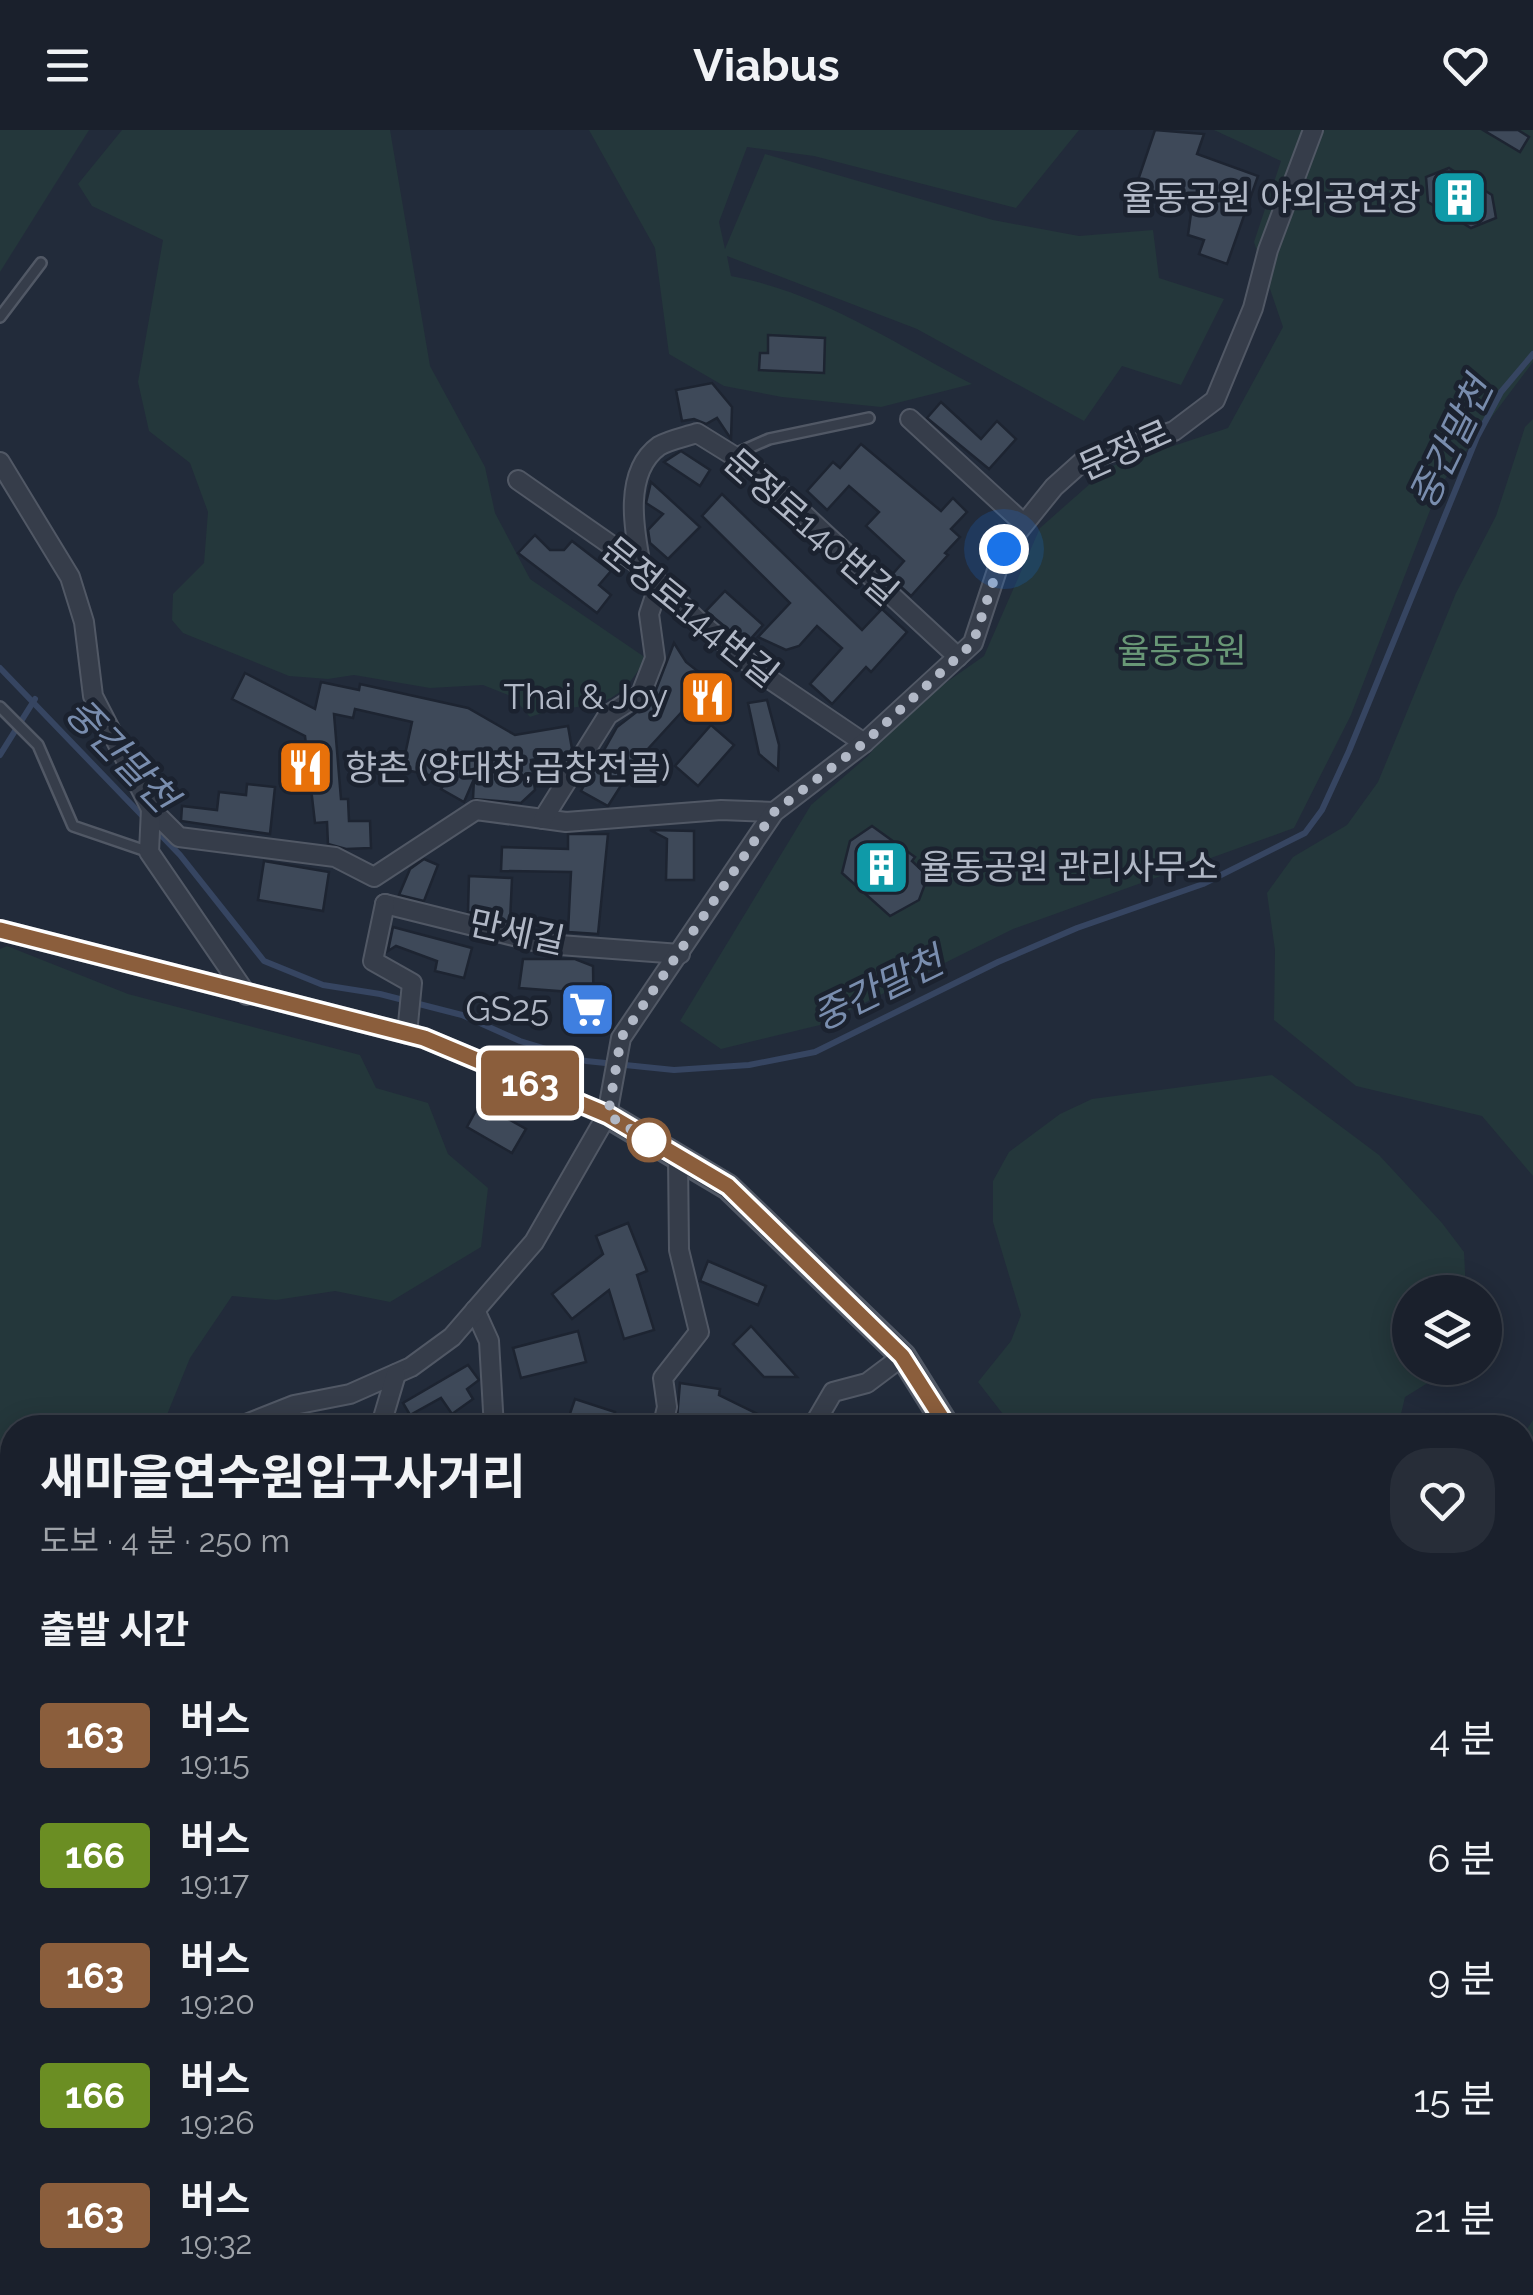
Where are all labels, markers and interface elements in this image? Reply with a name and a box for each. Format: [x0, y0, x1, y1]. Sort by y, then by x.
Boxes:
icon: menu [40, 38, 95, 93]
icon: heart [1438, 38, 1493, 93]
text: Viabus [693, 39, 840, 92]
building icon: 율동공원 야외공연장 [1430, 168, 1490, 228]
place label: 율동공원 야외공연장 [1122, 177, 1421, 218]
water label: 중간말천 [1400, 366, 1503, 515]
street label: 문정로 [1072, 411, 1177, 488]
street label: 문정로140번길 [716, 440, 906, 613]
your location [979, 524, 1029, 574]
street label: 문정로144번길 [594, 528, 786, 695]
park label: 율동공원 [1118, 630, 1246, 671]
restaurant icon: Thai & Joy [677, 667, 737, 727]
place label: Thai & Joy [504, 676, 668, 717]
water label: 중간말천 [57, 689, 189, 823]
restaurant icon: 향촌 (양대창,곱창전골) [276, 738, 336, 798]
place label: 향촌 (양대창,곱창전골) [345, 747, 670, 788]
building icon: 율동공원 관리사무소 [851, 837, 911, 897]
place label: 율동공원 관리사무소 [920, 846, 1219, 887]
street label: 만세길 [466, 901, 569, 962]
water label: 중간말천 [805, 936, 954, 1039]
supermarket icon: GS25 [558, 979, 618, 1039]
place label: GS25 [465, 988, 549, 1029]
line badge: 163 [472, 1050, 588, 1116]
text: 163 [501, 1063, 559, 1104]
unlabelled marker [628, 1119, 670, 1161]
map controls [1392, 1275, 1502, 1385]
button: layers [1392, 1275, 1502, 1385]
button: heart [1390, 1448, 1495, 1553]
text: 새마을연수원입구사거리 [40, 1449, 526, 1505]
text: 도보 · 4 분 · 250 m [40, 1522, 290, 1559]
text: 출발 시간 [40, 1607, 189, 1652]
text: 버스 [180, 1697, 250, 1742]
text: 163 [66, 1715, 124, 1756]
text: 4 분 [1430, 1716, 1495, 1761]
text: 19:15 [180, 1744, 250, 1781]
text: 버스 [180, 1817, 250, 1862]
text: 166 [65, 1835, 125, 1876]
text: 6 분 [1427, 1836, 1495, 1881]
text: 19:17 [180, 1864, 249, 1901]
text: 버스 [180, 1937, 250, 1982]
text: 163 [66, 1955, 124, 1996]
text: 9 분 [1428, 1956, 1495, 2001]
text: 19:20 [180, 1984, 255, 2021]
text: 버스 [180, 2057, 250, 2102]
text: 166 [65, 2075, 125, 2116]
text: 15 분 [1413, 2076, 1495, 2121]
text: 19:26 [180, 2104, 254, 2141]
text: 버스 [180, 2177, 250, 2222]
text: 163 [66, 2195, 124, 2236]
text: 21 분 [1414, 2196, 1495, 2241]
text: 19:32 [180, 2224, 252, 2261]

